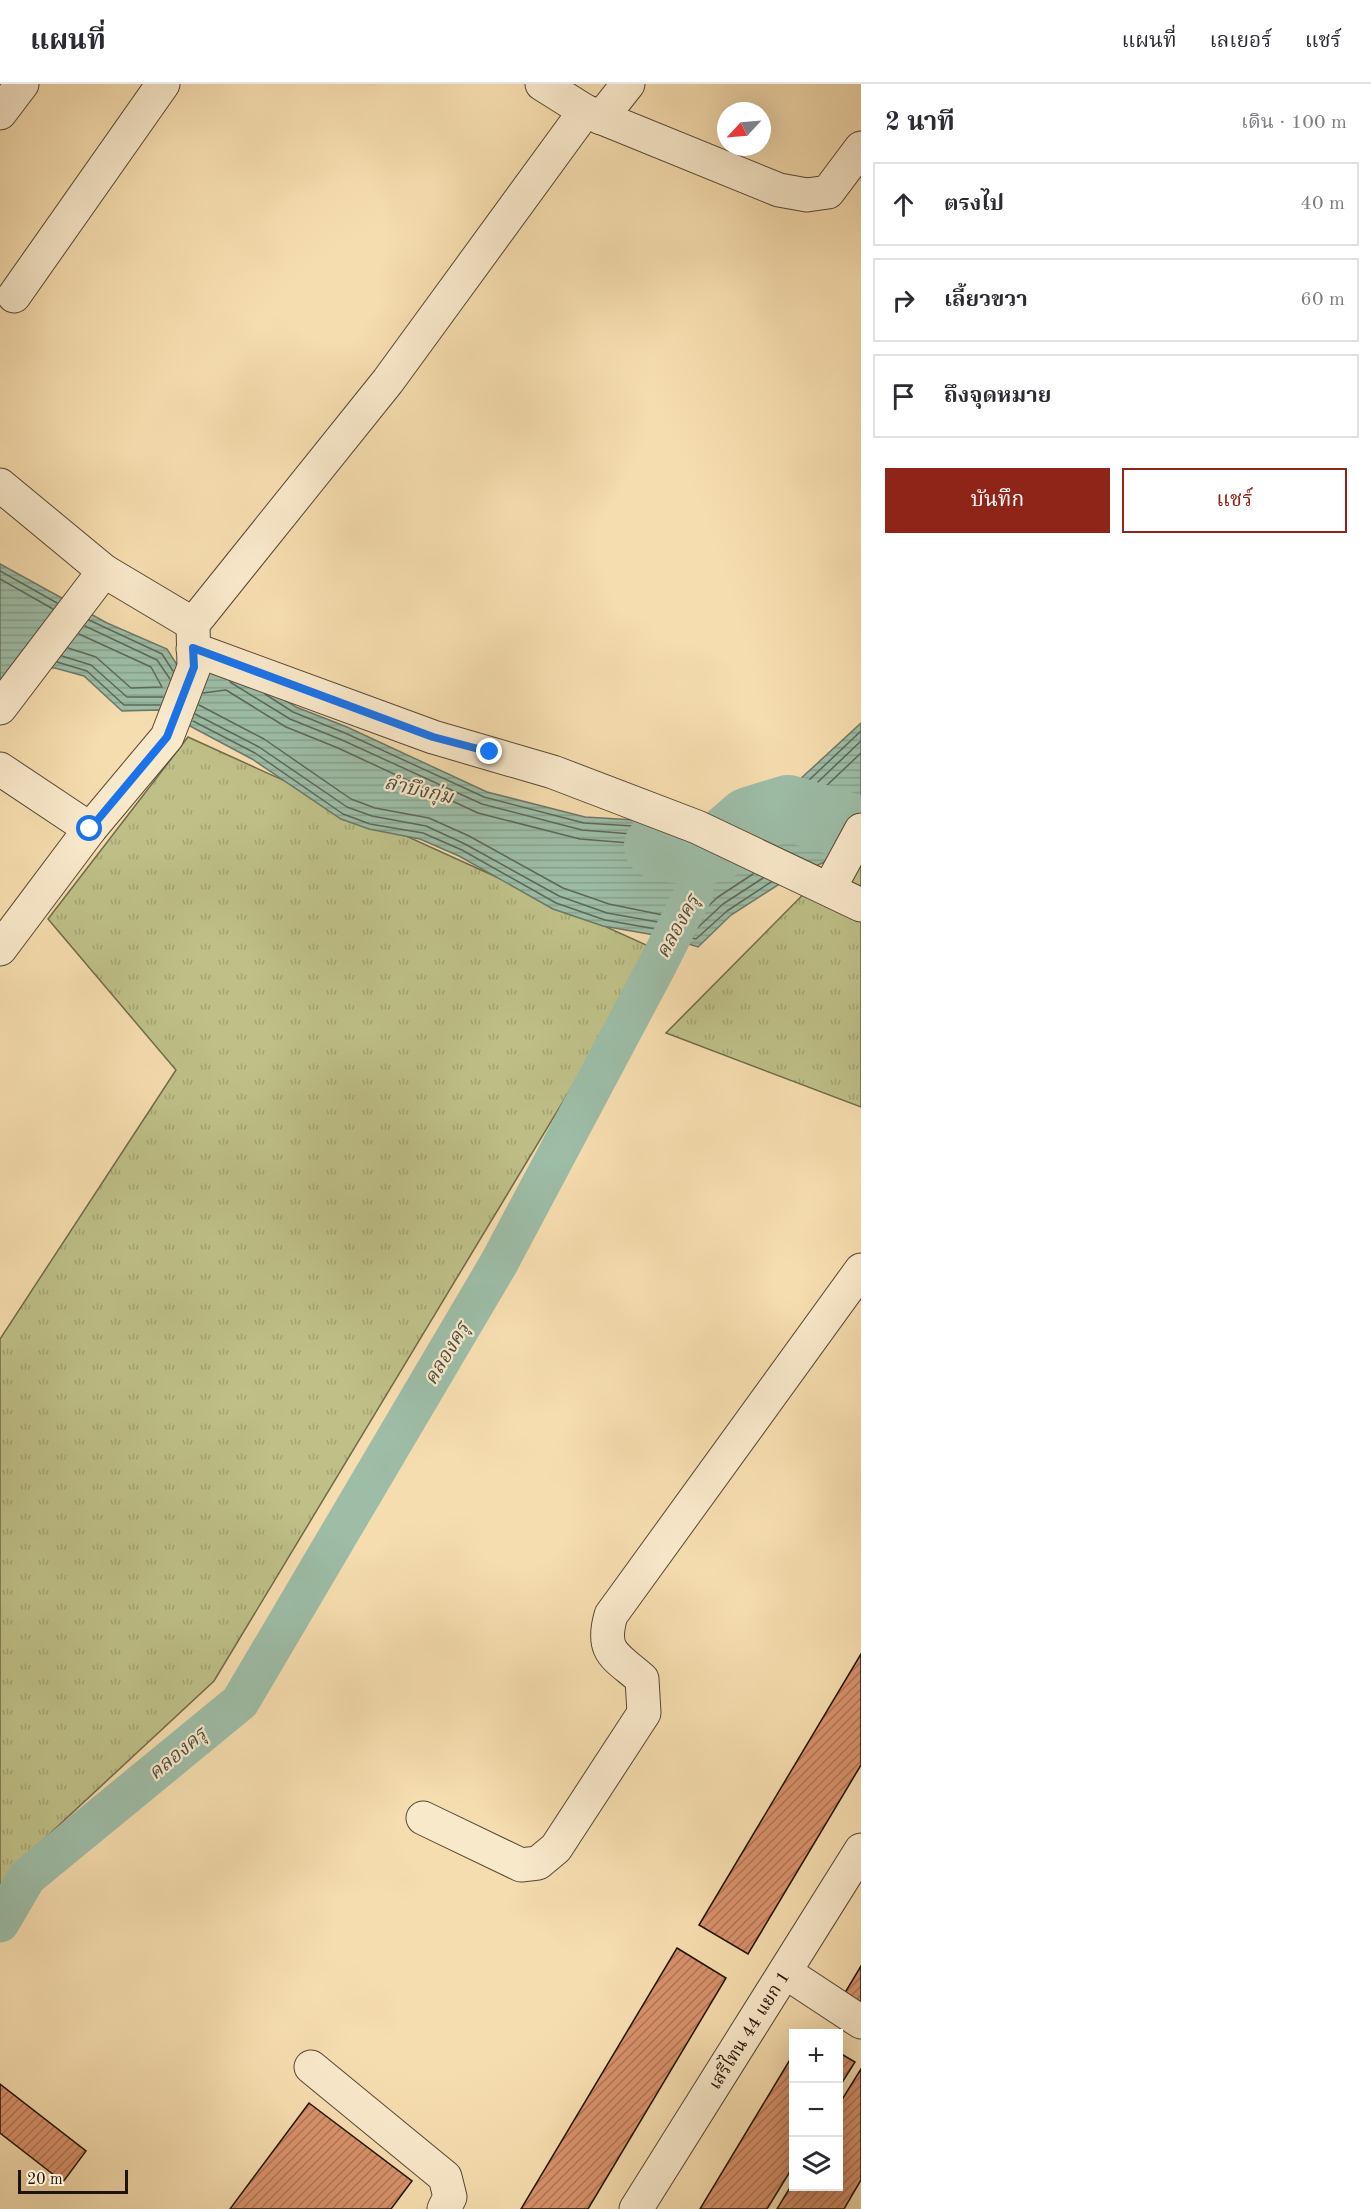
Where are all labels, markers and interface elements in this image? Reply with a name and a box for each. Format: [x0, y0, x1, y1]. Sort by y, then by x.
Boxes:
text: แผนที่ [30, 28, 106, 56]
text: แผนที่ [1122, 31, 1177, 52]
text: เลเยอร์ [1210, 31, 1272, 52]
text: แชร์ [1305, 31, 1341, 52]
north arrow [717, 102, 771, 156]
text: 2 นาที [885, 110, 955, 136]
text: เดิน · 100 m [1241, 113, 1347, 133]
icon: ahead [887, 188, 920, 221]
text: ตรงไป [944, 193, 1004, 215]
text: 40 m [1300, 194, 1345, 214]
icon: right [887, 284, 920, 317]
text: เลี้ยวขวา [944, 289, 1028, 311]
text: 60 m [1300, 290, 1345, 310]
icon: arrive [887, 380, 920, 413]
text: ถึงจุดหมาย [944, 385, 1051, 407]
button: บันทึก [885, 468, 1110, 533]
button: แชร์ [1122, 468, 1347, 533]
route end [476, 738, 502, 764]
water label: ลำบึงกุ่ม [382, 770, 456, 810]
route start [76, 815, 102, 841]
water label: คลองครุ [653, 890, 706, 962]
water label: คลองครุ [421, 1318, 476, 1389]
water label: คลองครุ [145, 1723, 213, 1785]
street label: เสรีไทน 44 แยก 1 [703, 1966, 793, 2093]
map controls [789, 2029, 843, 2191]
button: + [789, 2029, 843, 2083]
button: − [789, 2083, 843, 2137]
button: layers [789, 2137, 843, 2191]
scale bar [18, 2167, 128, 2194]
text: 20 m [27, 2172, 63, 2188]

